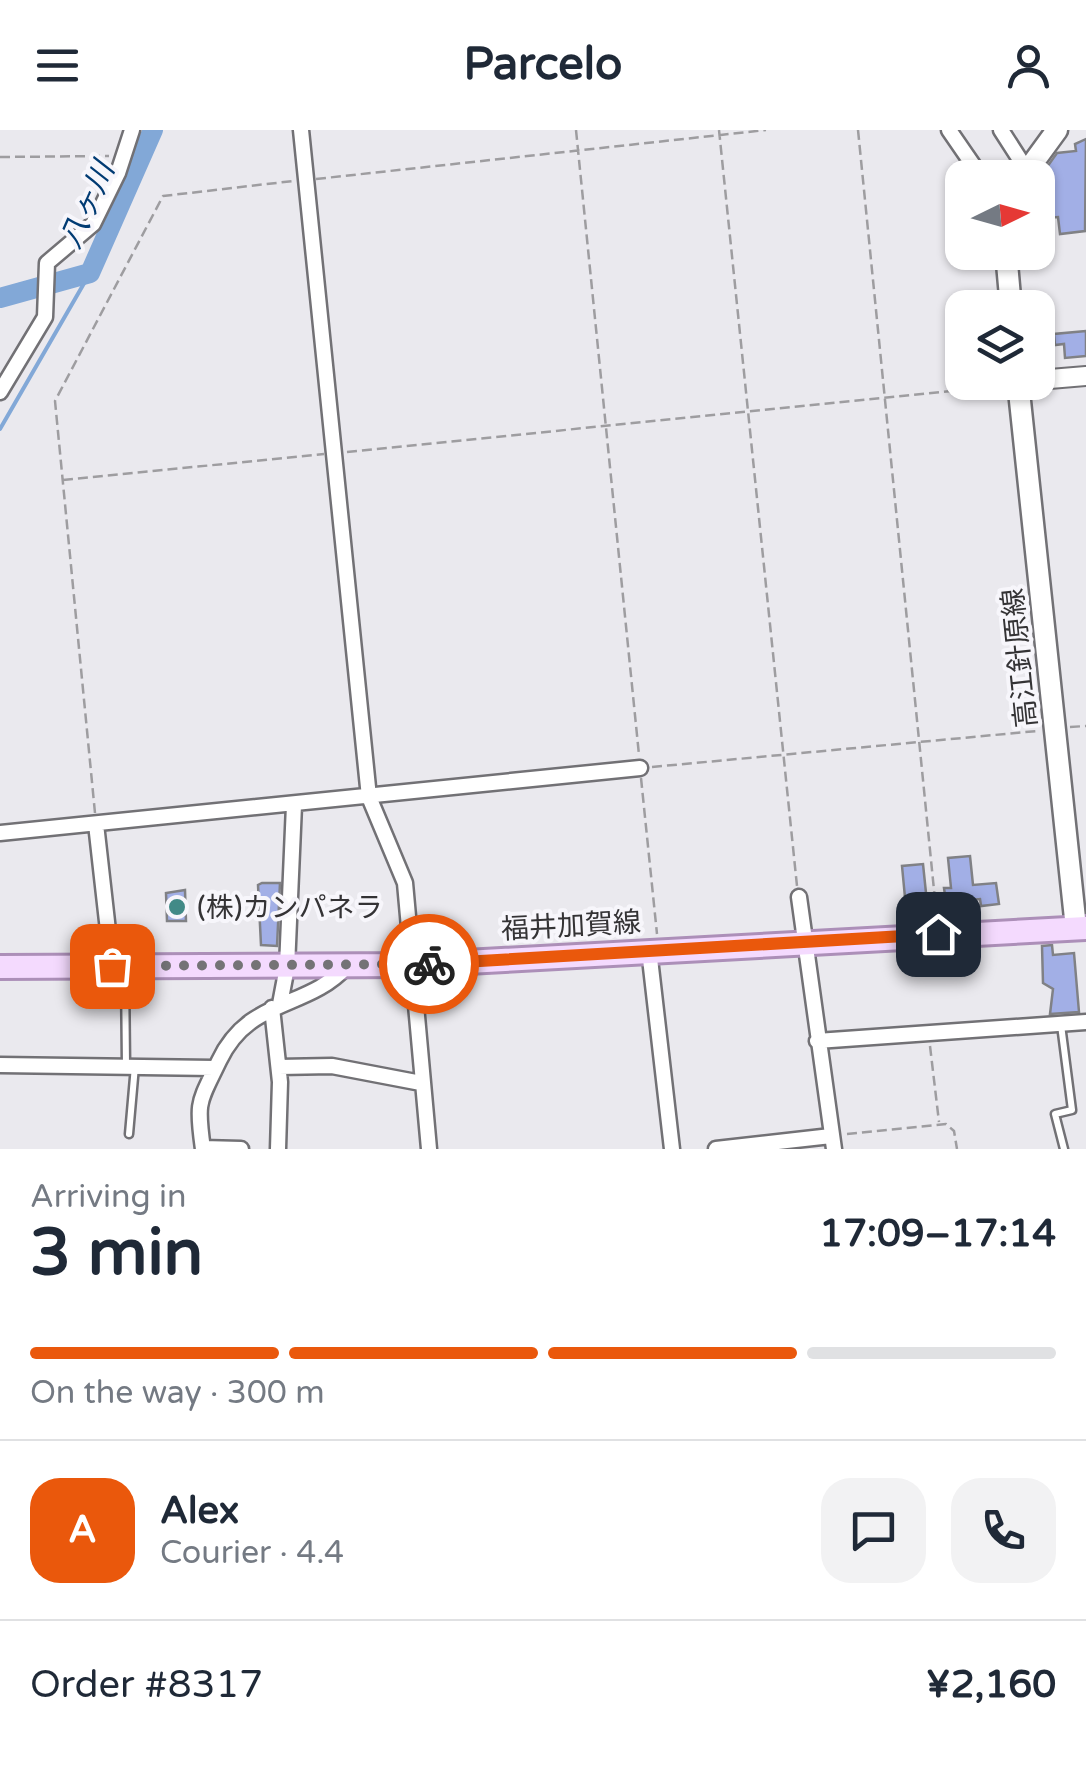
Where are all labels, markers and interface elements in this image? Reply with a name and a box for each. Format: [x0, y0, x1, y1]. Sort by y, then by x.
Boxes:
icon: menu [30, 38, 85, 93]
text: Parcelo [464, 38, 622, 92]
icon: person [1001, 38, 1056, 93]
water label: 八ヶ川 [52, 154, 124, 254]
north arrow [945, 160, 1055, 270]
map controls [945, 160, 1055, 400]
button: layers [945, 290, 1055, 400]
street label: 高江針原線 [996, 586, 1044, 729]
place label: (株)カンパネラ [197, 891, 382, 925]
pin [896, 892, 981, 977]
marker: (株)カンパネラ [166, 896, 188, 918]
street label: 福井加賀線 [500, 905, 642, 947]
icon: home [911, 907, 966, 962]
courier [379, 914, 479, 1014]
pin [70, 924, 155, 1009]
icon: bike [402, 937, 457, 992]
icon: bag [85, 939, 140, 994]
text: Arriving in [30, 1178, 187, 1216]
text: 17:09–17:14 [819, 1211, 1056, 1257]
text: 3 min [30, 1214, 203, 1293]
text: On the way · 300 m [30, 1374, 325, 1412]
button: chat [821, 1478, 926, 1583]
button: phone [951, 1478, 1056, 1583]
text: Alex [160, 1488, 239, 1534]
text: A [68, 1507, 97, 1553]
text: Courier · 4.4 [160, 1534, 344, 1572]
text: Order #8317 [30, 1662, 263, 1708]
text: ¥2,160 [926, 1662, 1056, 1708]

